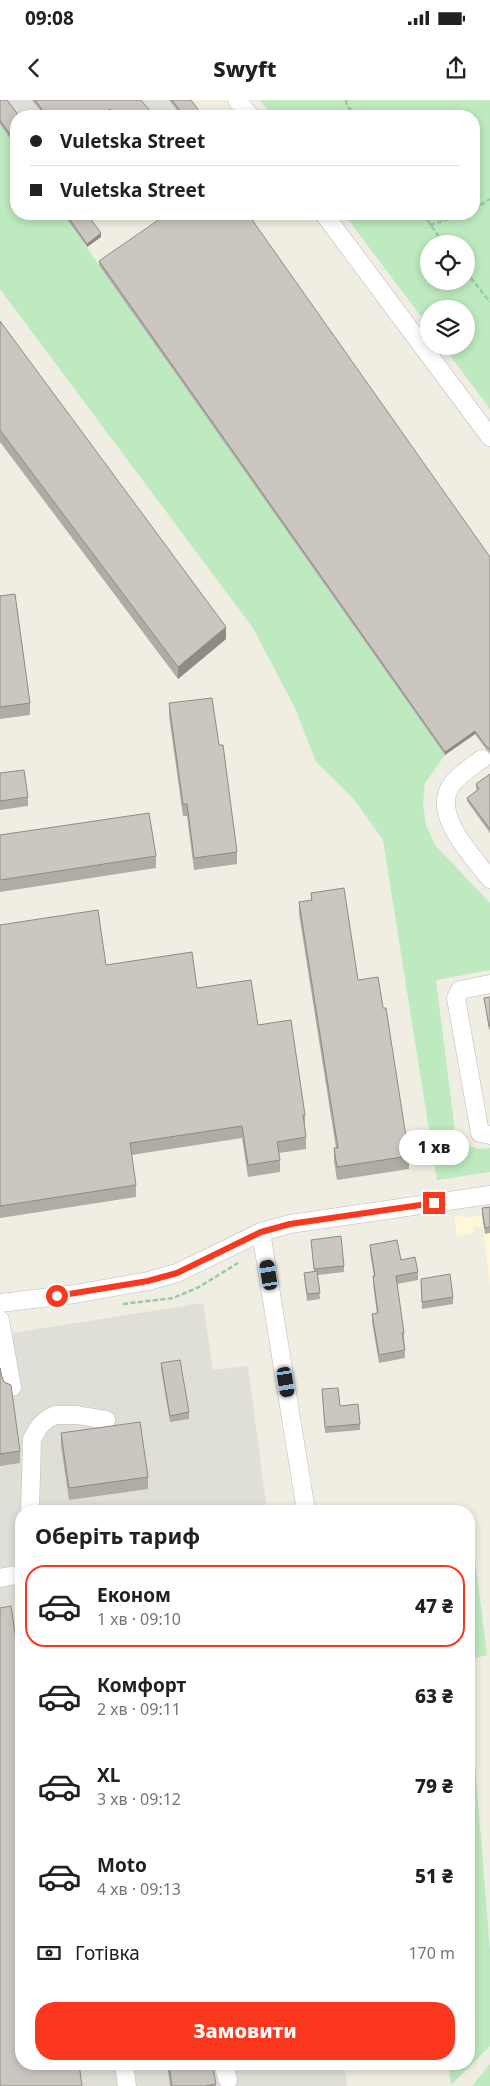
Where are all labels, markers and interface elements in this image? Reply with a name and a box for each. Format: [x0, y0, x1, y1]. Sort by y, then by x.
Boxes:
text: 09:08 [25, 5, 74, 31]
text: Swyft [213, 53, 277, 83]
icon: back [20, 54, 48, 82]
icon: share [442, 54, 470, 82]
text: Vuletska Street [60, 128, 205, 154]
text: Vuletska Street [60, 177, 205, 203]
map controls [420, 235, 475, 355]
button: locate [420, 235, 475, 290]
button: layers [420, 300, 475, 355]
callout: 1 хв [399, 1130, 469, 1166]
text: 1 хв [418, 1136, 450, 1158]
route end [423, 1192, 445, 1214]
car [259, 1259, 278, 1291]
route start [46, 1285, 68, 1307]
car [276, 1366, 295, 1398]
text: Оберіть тариф [35, 1520, 200, 1550]
text: Економ [97, 1582, 171, 1608]
icon: car [37, 1584, 82, 1629]
text: 47 ₴ [415, 1593, 453, 1619]
text: 1 хв · 09:10 [97, 1608, 181, 1630]
text: Комфорт [97, 1672, 186, 1698]
icon: car [37, 1674, 82, 1719]
text: 63 ₴ [415, 1683, 453, 1709]
text: 2 хв · 09:11 [97, 1698, 181, 1720]
text: XL [97, 1762, 120, 1788]
icon: car [37, 1764, 82, 1809]
text: 79 ₴ [415, 1773, 453, 1799]
text: 3 хв · 09:12 [97, 1788, 181, 1810]
text: Moto [97, 1852, 147, 1878]
icon: car [37, 1854, 82, 1899]
text: 51 ₴ [415, 1863, 453, 1889]
text: 4 хв · 09:13 [97, 1878, 181, 1900]
icon: cash [35, 1939, 63, 1967]
text: Готівка [75, 1940, 140, 1966]
text: 170 m [408, 1942, 455, 1964]
button: Замовити [35, 2002, 455, 2060]

